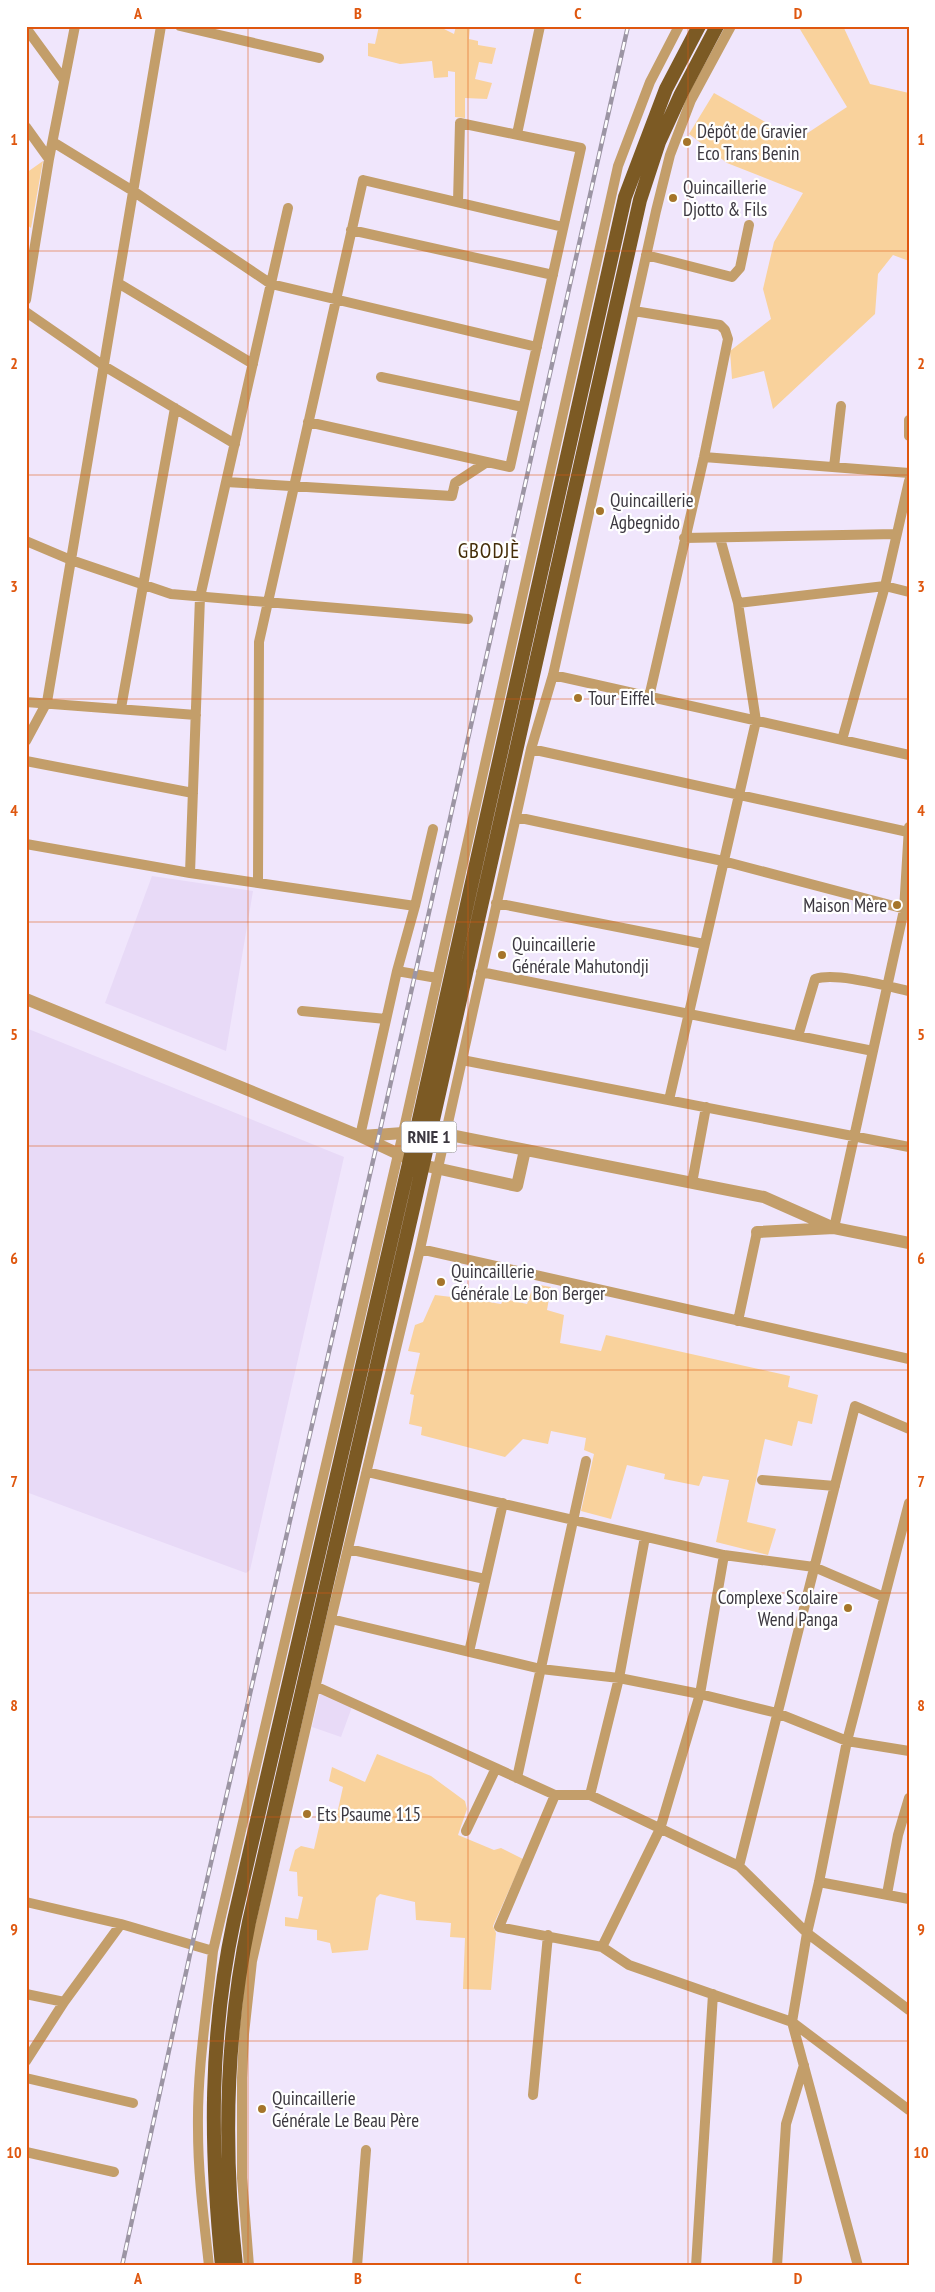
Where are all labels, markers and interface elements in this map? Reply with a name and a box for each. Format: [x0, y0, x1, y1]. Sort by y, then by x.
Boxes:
text: A [133, 3, 143, 23]
text: B [354, 3, 362, 23]
text: C [574, 3, 582, 23]
text: D [794, 3, 803, 23]
place label: Dépôt de Gravier Eco Trans Benin [697, 119, 808, 165]
text: 1 [10, 129, 18, 149]
text: 1 [917, 129, 925, 149]
marker: Dépôt de Gravier Eco Trans Benin [681, 136, 693, 148]
place label: Quincaillerie Djotto & Fils [683, 175, 767, 221]
marker: Quincaillerie Djotto & Fils [667, 192, 679, 204]
text: 2 [10, 353, 18, 373]
text: 2 [917, 353, 925, 373]
place label: Quincaillerie Agbegnido [610, 488, 694, 534]
marker: Quincaillerie Agbegnido [594, 505, 606, 517]
district label: GBODJÈ [458, 537, 520, 564]
text: 3 [10, 576, 18, 596]
text: 3 [917, 576, 925, 596]
place label: Tour Eiffel [588, 686, 655, 710]
marker: Tour Eiffel [572, 692, 584, 704]
text: 4 [10, 800, 18, 820]
text: 4 [917, 800, 925, 820]
place label: Maison Mère [803, 893, 887, 917]
marker: Maison Mère [891, 899, 903, 911]
place label: Quincaillerie Générale Mahutondji [512, 932, 649, 978]
marker: Quincaillerie Générale Mahutondji [496, 949, 508, 961]
text: 5 [10, 1024, 18, 1044]
text: 5 [917, 1024, 925, 1044]
road number: RNIE 1 [402, 1122, 456, 1152]
text: 6 [10, 1248, 18, 1268]
text: 6 [917, 1248, 925, 1268]
place label: Quincaillerie Générale Le Bon Berger [451, 1259, 606, 1305]
marker: Quincaillerie Générale Le Bon Berger [435, 1276, 447, 1288]
text: 7 [10, 1471, 18, 1491]
text: 7 [917, 1471, 925, 1491]
place label: Complexe Scolaire Wend Panga [718, 1585, 838, 1631]
marker: Complexe Scolaire Wend Panga [842, 1602, 854, 1614]
text: 8 [10, 1695, 18, 1715]
text: 8 [917, 1695, 925, 1715]
place label: Ets Psaume 115 [317, 1802, 421, 1826]
marker: Ets Psaume 115 [301, 1808, 313, 1820]
text: 9 [10, 1919, 18, 1939]
text: 9 [917, 1919, 925, 1939]
place label: Quincaillerie Générale Le Beau Père [272, 2086, 419, 2132]
marker: Quincaillerie Générale Le Beau Père [256, 2103, 268, 2115]
text: 10 [6, 2142, 22, 2162]
text: 10 [913, 2142, 929, 2162]
text: A [133, 2268, 143, 2288]
text: B [354, 2268, 362, 2288]
text: C [574, 2268, 582, 2288]
text: D [794, 2268, 803, 2288]

